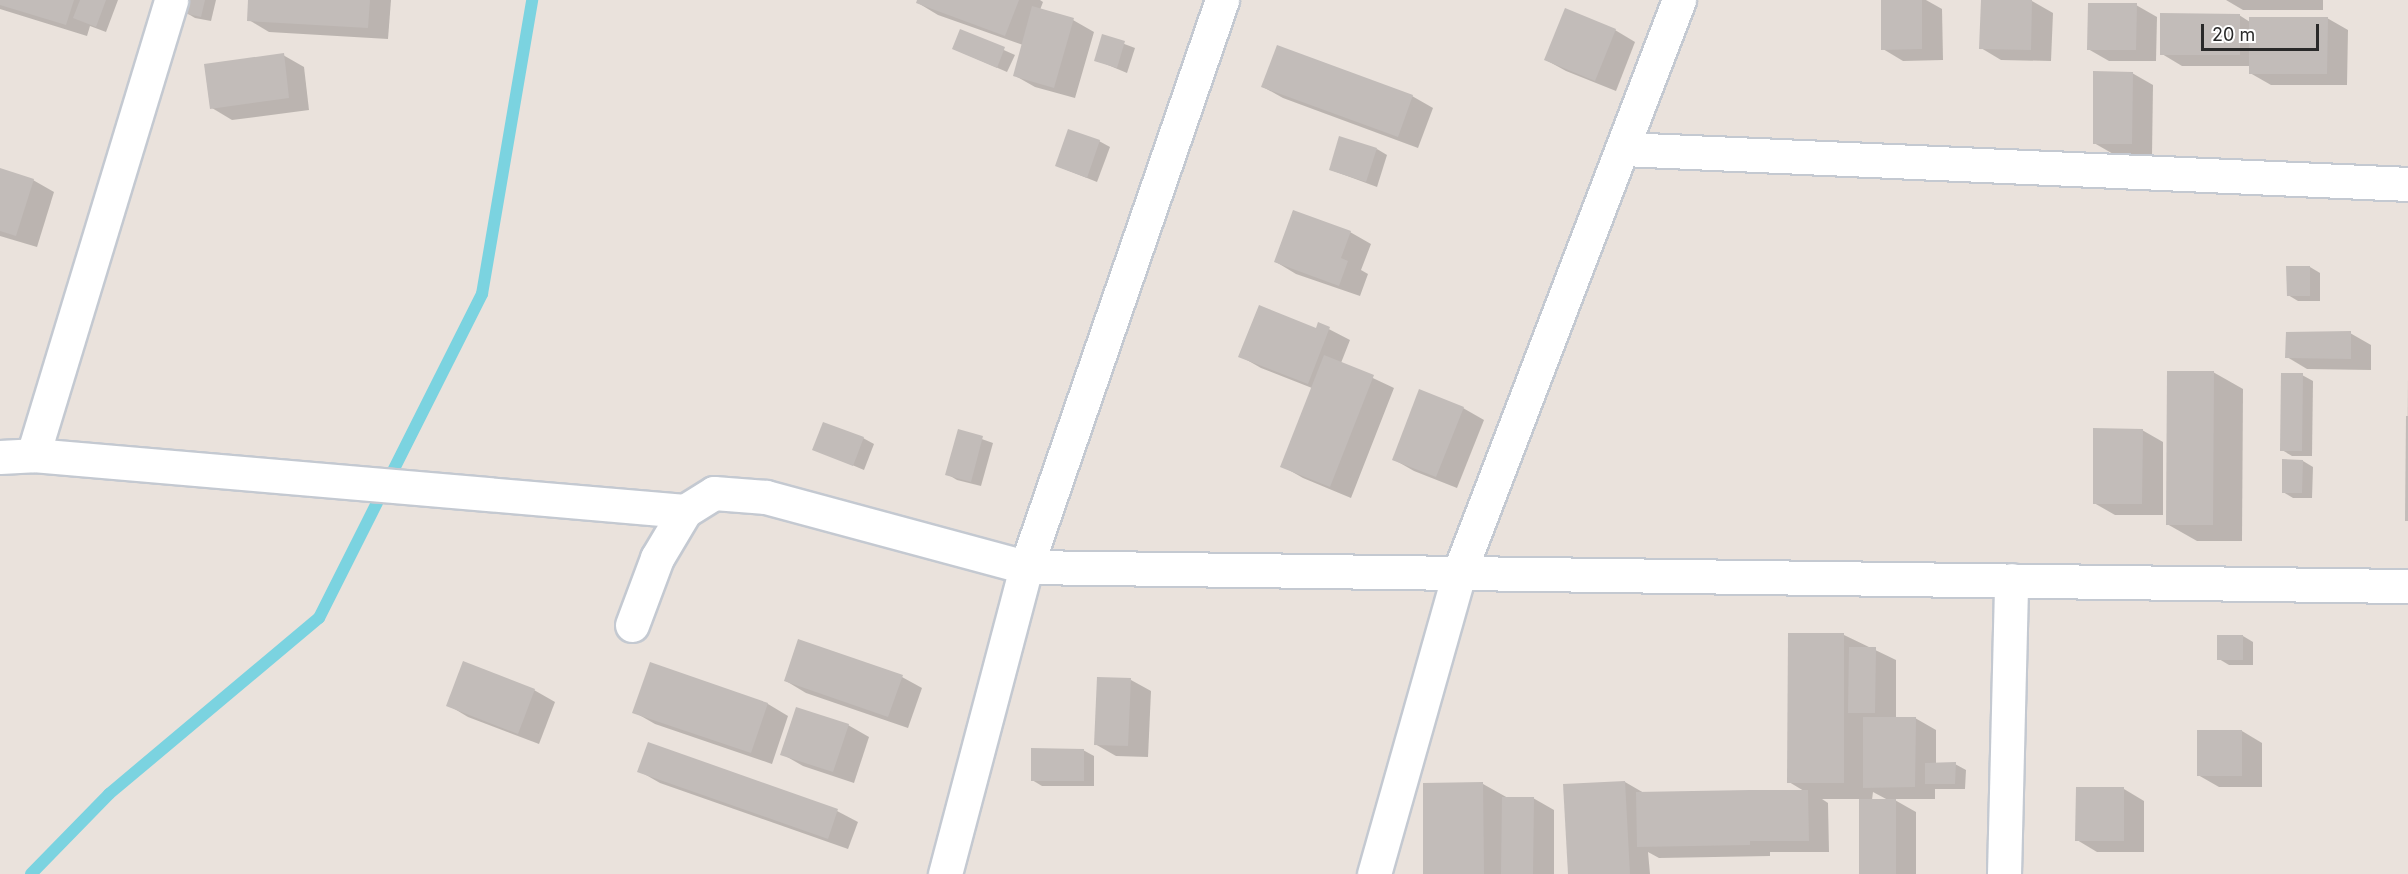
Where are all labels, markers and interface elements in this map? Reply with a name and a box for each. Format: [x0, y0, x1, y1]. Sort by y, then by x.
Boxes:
scale bar [2204, 12, 2322, 50]
text: 20 m [2212, 24, 2255, 45]

